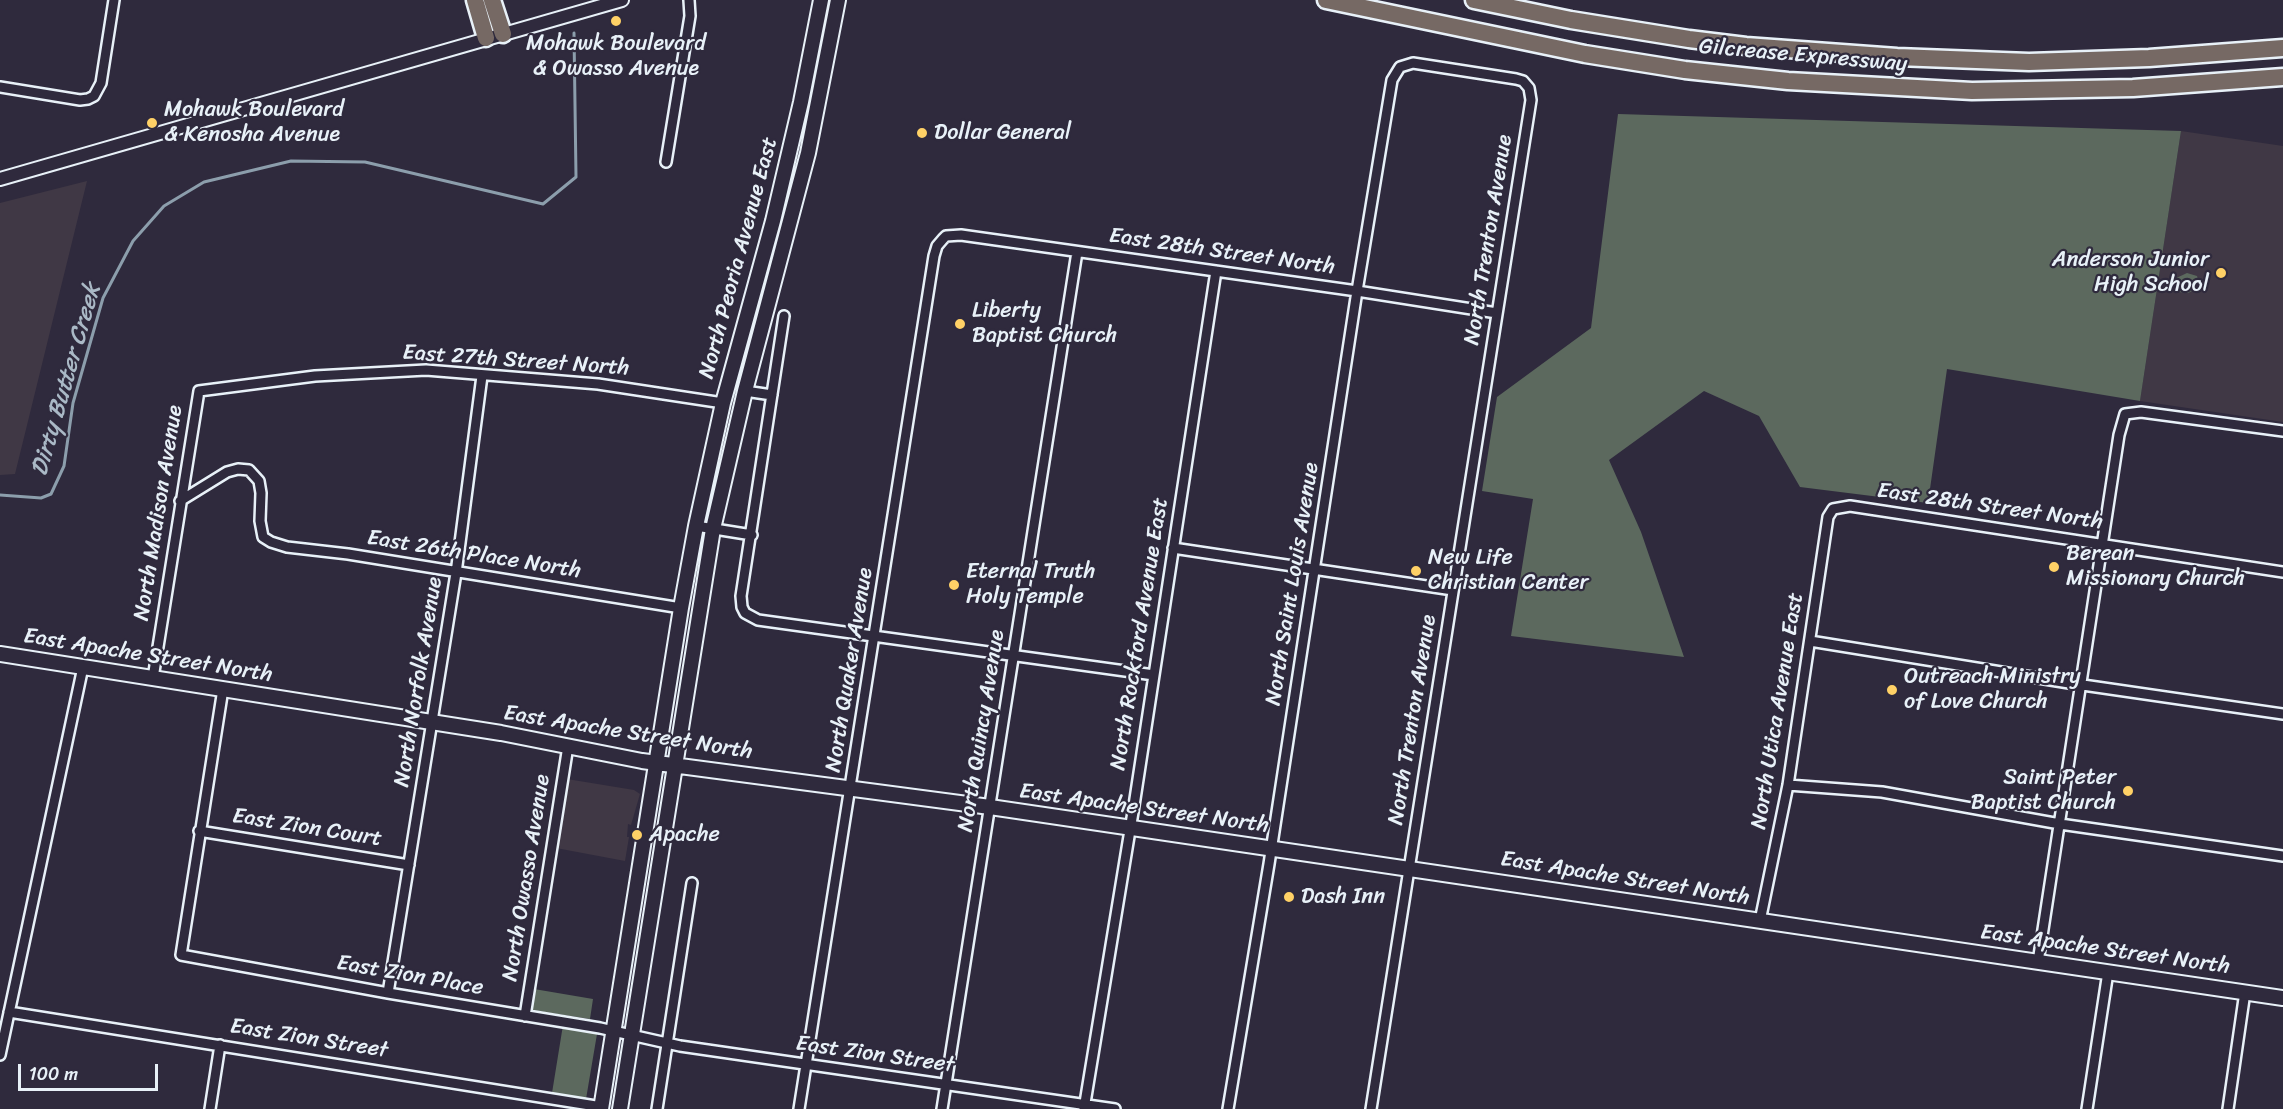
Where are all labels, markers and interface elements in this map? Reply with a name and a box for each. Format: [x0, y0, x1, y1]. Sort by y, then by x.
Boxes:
marker: Mohawk Boulevard & Owasso Avenue [609, 14, 623, 28]
place label: Mohawk Boulevard & Owasso Avenue [526, 31, 706, 82]
street label: Gilcrease Expressway [1698, 34, 1908, 78]
place label: Mohawk Boulevard & Kenosha Avenue [164, 97, 344, 148]
marker: Mohawk Boulevard & Kenosha Avenue [145, 116, 159, 130]
place label: Dollar General [934, 120, 1071, 146]
marker: Dollar General [915, 126, 929, 140]
street label: North Trenton Avenue [1459, 133, 1519, 347]
street label: North Peoria Avenue East [694, 134, 784, 382]
street label: East 28th Street North [1107, 223, 1337, 281]
place label: Anderson Junior High School [2052, 247, 2209, 298]
marker: Anderson Junior High School [2214, 266, 2228, 280]
water label: Dirty Butter Creek [26, 281, 108, 479]
place label: Liberty Baptist Church [972, 298, 1117, 350]
marker: Liberty Baptist Church [953, 317, 967, 331]
street label: East 27th Street North [402, 340, 630, 382]
street label: North Madison Avenue [129, 403, 189, 623]
street label: North Saint Louis Avenue [1261, 461, 1325, 707]
street label: East 28th Street North [1875, 478, 2105, 536]
street label: North Rockford Avenue East [1105, 496, 1175, 772]
street label: East 26th Place North [365, 525, 583, 585]
place label: Berean Missionary Church [2066, 541, 2245, 592]
place label: New Life Christian Center [1428, 545, 1589, 596]
place label: Eternal Truth Holy Temple [966, 559, 1095, 610]
marker: Berean Missionary Church [2047, 560, 2061, 574]
marker: New Life Christian Center [1409, 564, 1423, 578]
street label: North Quaker Avenue [821, 566, 879, 774]
street label: North Norfolk Avenue [389, 575, 449, 789]
marker: Eternal Truth Holy Temple [947, 578, 961, 592]
street label: North Utica Avenue East [1746, 591, 1810, 831]
street label: North Trenton Avenue [1383, 613, 1443, 827]
street label: East Apache Street North [22, 623, 274, 689]
street label: North Quincy Avenue [953, 628, 1011, 834]
place label: Outreach Ministry of Love Church [1904, 664, 2081, 716]
marker: Outreach Ministry of Love Church [1885, 683, 1899, 697]
street label: East Apache Street North [502, 700, 754, 766]
place label: Saint Peter Baptist Church [1971, 765, 2116, 816]
street label: North Owasso Avenue [498, 773, 556, 983]
street label: East Apache Street North [1018, 778, 1270, 840]
marker: Saint Peter Baptist Church [2121, 784, 2135, 798]
street label: East Zion Court [230, 803, 384, 853]
place label: Apache [649, 822, 720, 848]
marker: Apache [630, 828, 644, 842]
street label: East Apache Street North [1499, 846, 1751, 912]
place label: Dash Inn [1301, 884, 1385, 910]
marker: Dash Inn [1282, 890, 1296, 904]
street label: East Apache Street North [1979, 919, 2231, 981]
street label: East Zion Place [335, 950, 485, 1002]
street label: East Zion Street [228, 1013, 390, 1065]
street label: East Zion Street [794, 1031, 956, 1079]
scale bar [21, 1052, 160, 1090]
text: 100 m [29, 1058, 78, 1090]

